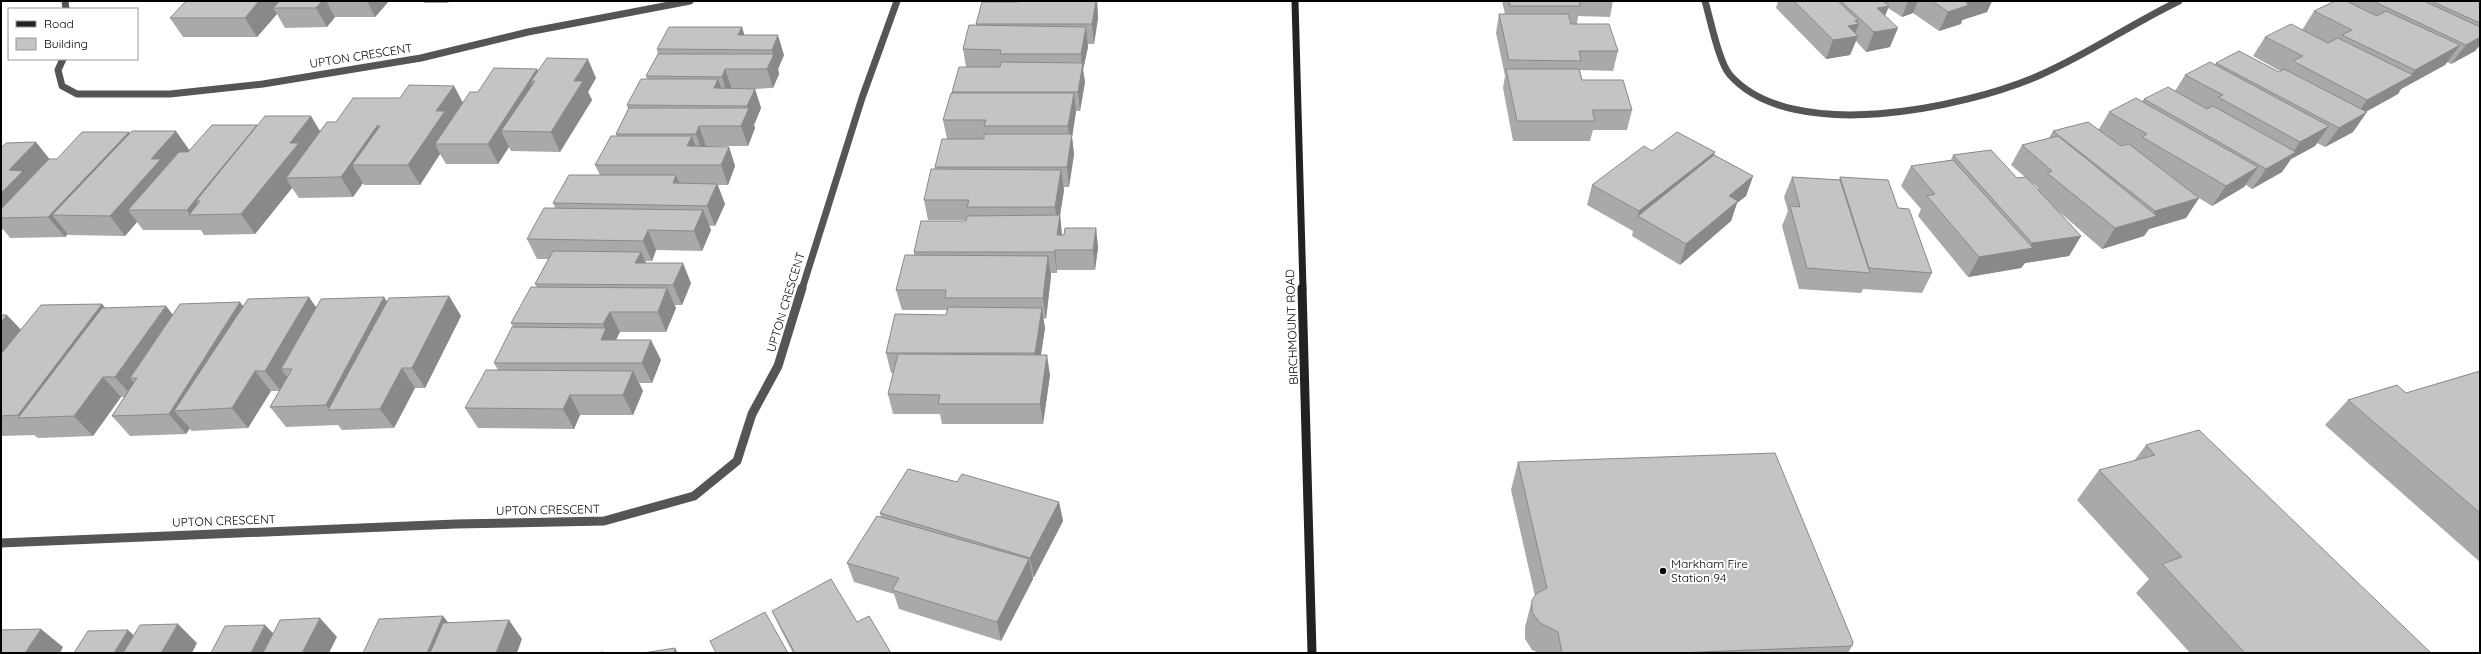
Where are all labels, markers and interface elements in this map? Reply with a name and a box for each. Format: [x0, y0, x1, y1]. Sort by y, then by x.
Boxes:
legend [8, 8, 138, 60]
text: Road [44, 16, 74, 31]
text: Building [44, 36, 88, 51]
street label: UPTON CRESCENT [308, 40, 413, 71]
street label: UPTON CRESCENT [763, 250, 808, 354]
street label: BIRCHMOUNT ROAD [1282, 269, 1301, 385]
street label: UPTON CRESCENT [496, 501, 600, 518]
street label: UPTON CRESCENT [172, 511, 276, 530]
place label: Markham Fire Station 94 [1671, 556, 1748, 585]
marker: Markham Fire Station 94 [1658, 566, 1668, 576]

